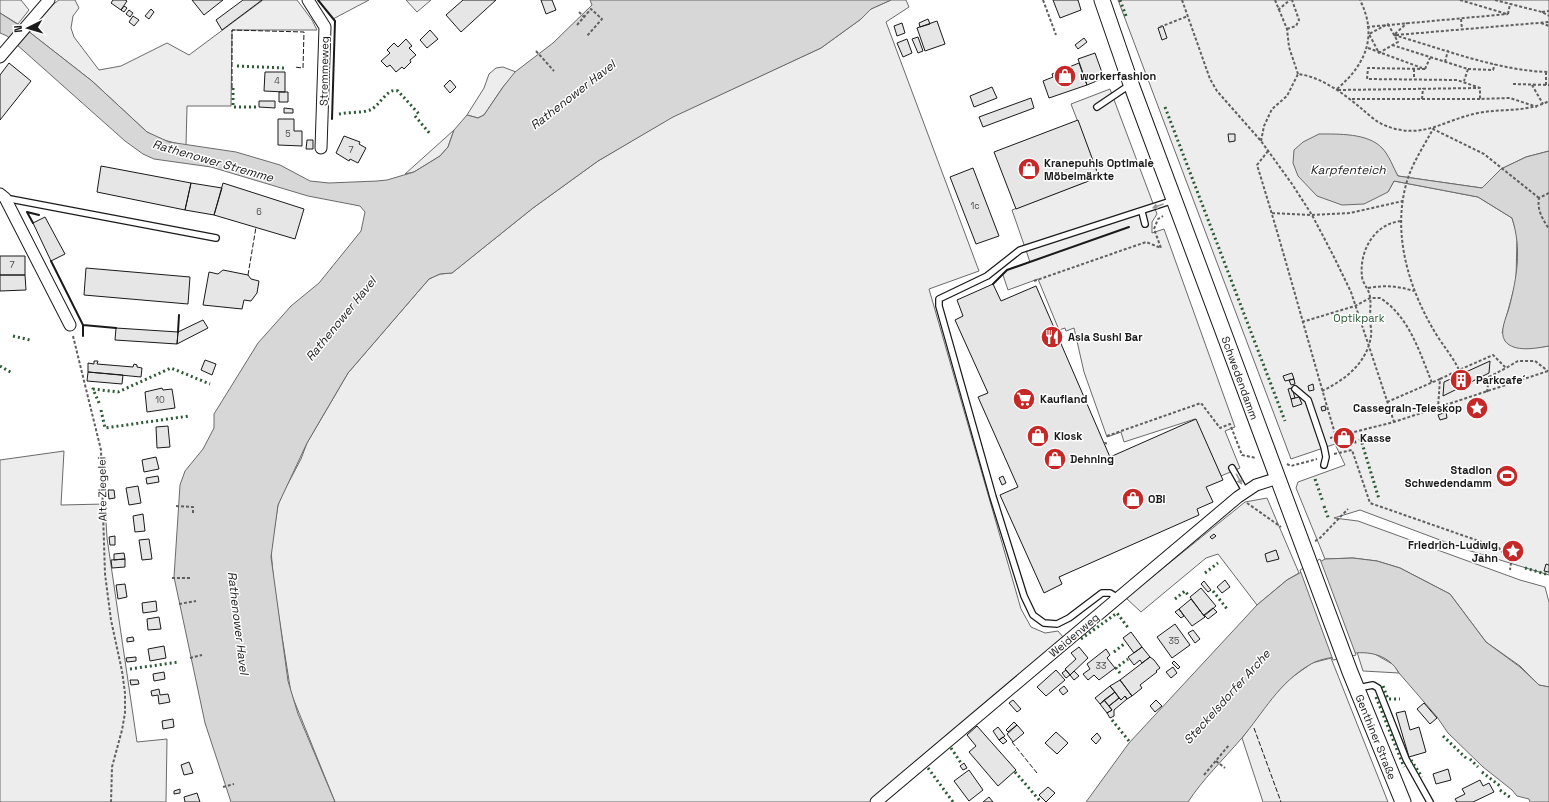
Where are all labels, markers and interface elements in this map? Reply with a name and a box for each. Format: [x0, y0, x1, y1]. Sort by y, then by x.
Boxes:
north arrow [8, 8, 48, 48]
text: N [11, 25, 25, 33]
street label: Stremmeweg [316, 36, 332, 106]
water label: Rathenower Havel [527, 56, 620, 133]
shop icon: workerfashion [1052, 63, 1078, 89]
place label: workerfashion [1080, 69, 1156, 83]
house number: 4 [274, 75, 280, 87]
house number: 5 [285, 128, 291, 140]
water label: Rathenower Stremme [151, 136, 276, 186]
house number: 7 [348, 144, 354, 156]
shop icon: Kranepuhls Optimale Möbelmärkte [1016, 156, 1042, 182]
place label: Kranepuhls Optimale Möbelmärkte [1044, 156, 1154, 183]
water label: Karpfenteich [1310, 162, 1386, 178]
house number: 1c [970, 200, 980, 212]
one-way arrow [1151, 203, 1163, 209]
house number: 6 [256, 206, 262, 218]
house number: 7 [9, 259, 15, 271]
water label: Rathenower Havel [302, 272, 381, 364]
park label: Optikpark [1333, 311, 1385, 325]
restaurant icon: Asia Sushi Bar [1039, 324, 1065, 350]
place label: Asia Sushi Bar [1068, 330, 1143, 344]
street label: Schwedendamm [1218, 334, 1262, 422]
building icon: Parkcafe´ [1448, 367, 1474, 393]
place label: Parkcafe´ [1476, 373, 1526, 387]
supermarket icon: Kaufland [1011, 386, 1037, 412]
place label: Kaufland [1040, 392, 1087, 406]
house number: 10 [155, 394, 165, 406]
place icon: Cassegrain-Teleskop [1464, 395, 1490, 421]
place label: Cassegrain-Teleskop [1353, 401, 1462, 415]
shop icon: Kiosk [1025, 423, 1051, 449]
shop icon: Kasse [1331, 425, 1357, 451]
place label: Kiosk [1054, 429, 1083, 443]
place label: Kasse [1360, 431, 1391, 445]
shop icon: Dehning [1042, 446, 1068, 472]
place label: Dehning [1070, 452, 1114, 466]
street label: Alte Ziegelei [94, 456, 110, 522]
place label: Stadion Schwedendamm [1405, 463, 1492, 490]
sports icon: Stadion Schwedendamm [1494, 463, 1520, 489]
one-way arrow [1235, 474, 1242, 485]
shop icon: OBI [1120, 486, 1146, 512]
place label: OBI [1148, 492, 1165, 506]
place label: Friedrich-Ludwig Jahn [1408, 538, 1498, 565]
place icon: Friedrich-Ludwig Jahn [1500, 538, 1526, 564]
water label: Rathenower Havel [224, 571, 253, 677]
street label: Weidenweg [1046, 610, 1102, 660]
house number: 35 [1169, 635, 1179, 647]
water label: Steckelsdorfer Arche [1180, 646, 1274, 748]
house number: 33 [1096, 660, 1106, 672]
street label: Genthiner Straße [1353, 692, 1399, 782]

